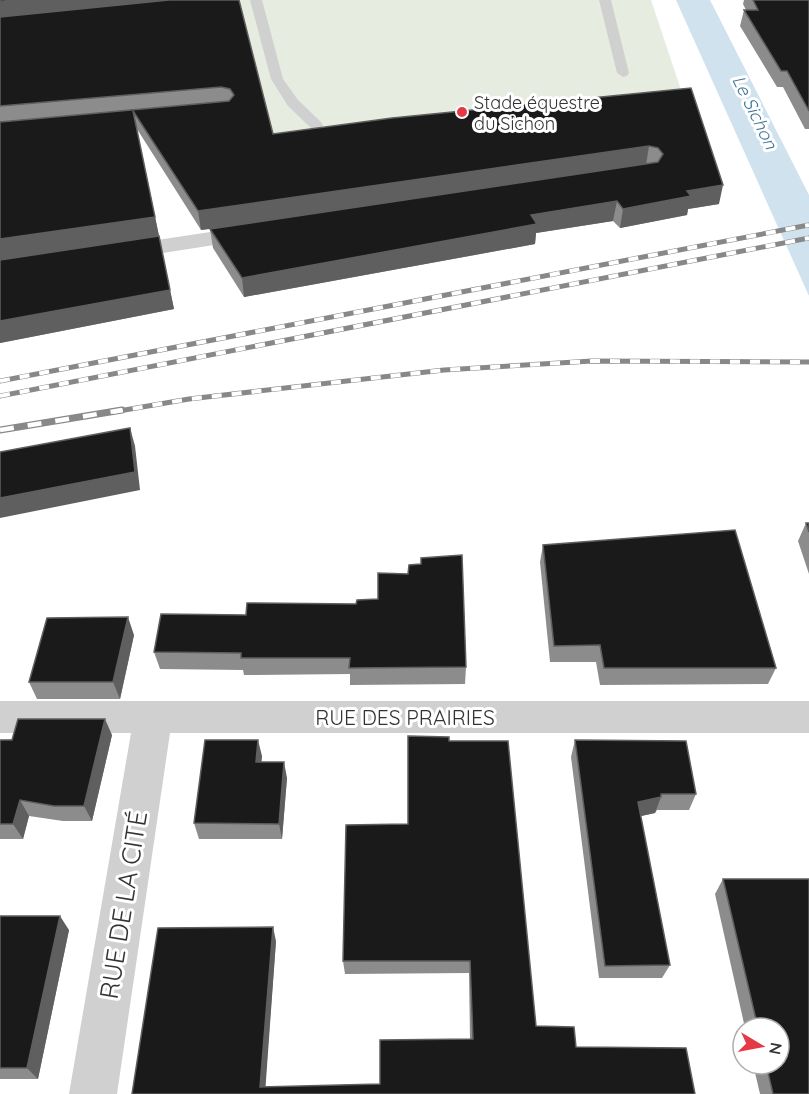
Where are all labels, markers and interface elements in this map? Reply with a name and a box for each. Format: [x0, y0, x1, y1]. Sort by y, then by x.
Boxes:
water label: Le Sichon [727, 71, 783, 153]
place label: Stade équestre du Sichon [474, 91, 600, 135]
marker: Stade équestre du Sichon [455, 105, 469, 119]
street label: RUE DES PRAIRIES [315, 704, 495, 730]
street label: RUE DE LA CITÉ [92, 809, 154, 1001]
north arrow [731, 1016, 791, 1076]
text: N [765, 1041, 787, 1056]

